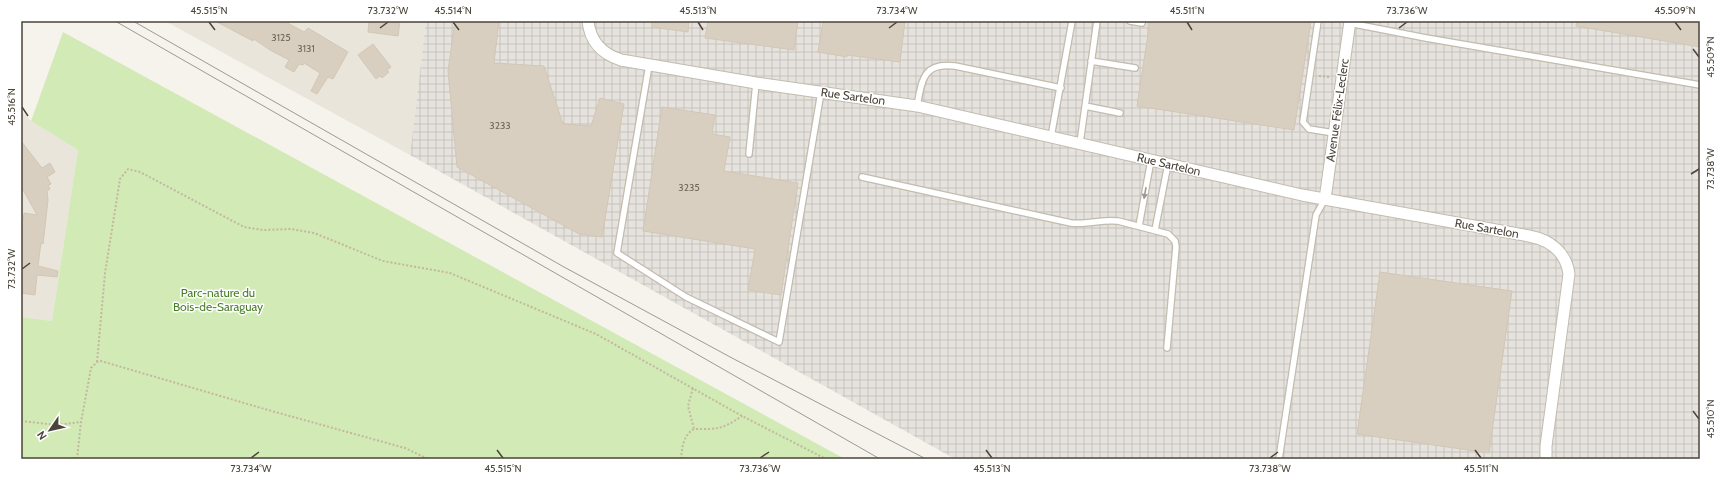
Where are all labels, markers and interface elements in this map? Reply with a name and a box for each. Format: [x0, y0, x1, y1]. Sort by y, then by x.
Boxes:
text: 45.515°N [190, 4, 228, 17]
text: 73.732°W [368, 4, 409, 17]
text: 45.514°N [434, 4, 472, 17]
text: 45.513°N [679, 4, 717, 17]
text: 73.734°W [876, 4, 918, 17]
text: 45.511°N [1169, 4, 1205, 17]
text: 73.736°W [1387, 4, 1428, 17]
text: 45.509°N [1654, 4, 1696, 17]
house number: 3125 [271, 31, 291, 44]
text: 45.509°N [1704, 36, 1717, 78]
house number: 3131 [297, 42, 315, 55]
street label: Avenue Félix-Leclerc [1322, 57, 1352, 163]
street label: Rue Sartelon [820, 84, 887, 108]
text: 45.516°N [5, 88, 18, 126]
house number: 3233 [489, 119, 511, 132]
text: 73.738°W [1704, 148, 1717, 190]
street label: Rue Sartelon [1136, 149, 1203, 179]
house number: 3235 [678, 181, 700, 194]
one-way arrow [1142, 187, 1148, 199]
street label: Rue Sartelon [1454, 215, 1521, 241]
text: 73.732°W [5, 248, 18, 289]
park label: Parc-nature du Bois-de-Saraguay [173, 285, 263, 314]
text: 45.510°N [1704, 400, 1717, 438]
north arrow [30, 410, 70, 450]
text: N [34, 428, 50, 443]
text: 73.734°W [230, 462, 272, 475]
text: 45.515°N [484, 462, 522, 475]
text: 73.736°W [740, 462, 781, 475]
text: 45.513°N [973, 462, 1011, 475]
text: 73.738°W [1249, 462, 1291, 475]
text: 45.511°N [1463, 462, 1499, 475]

